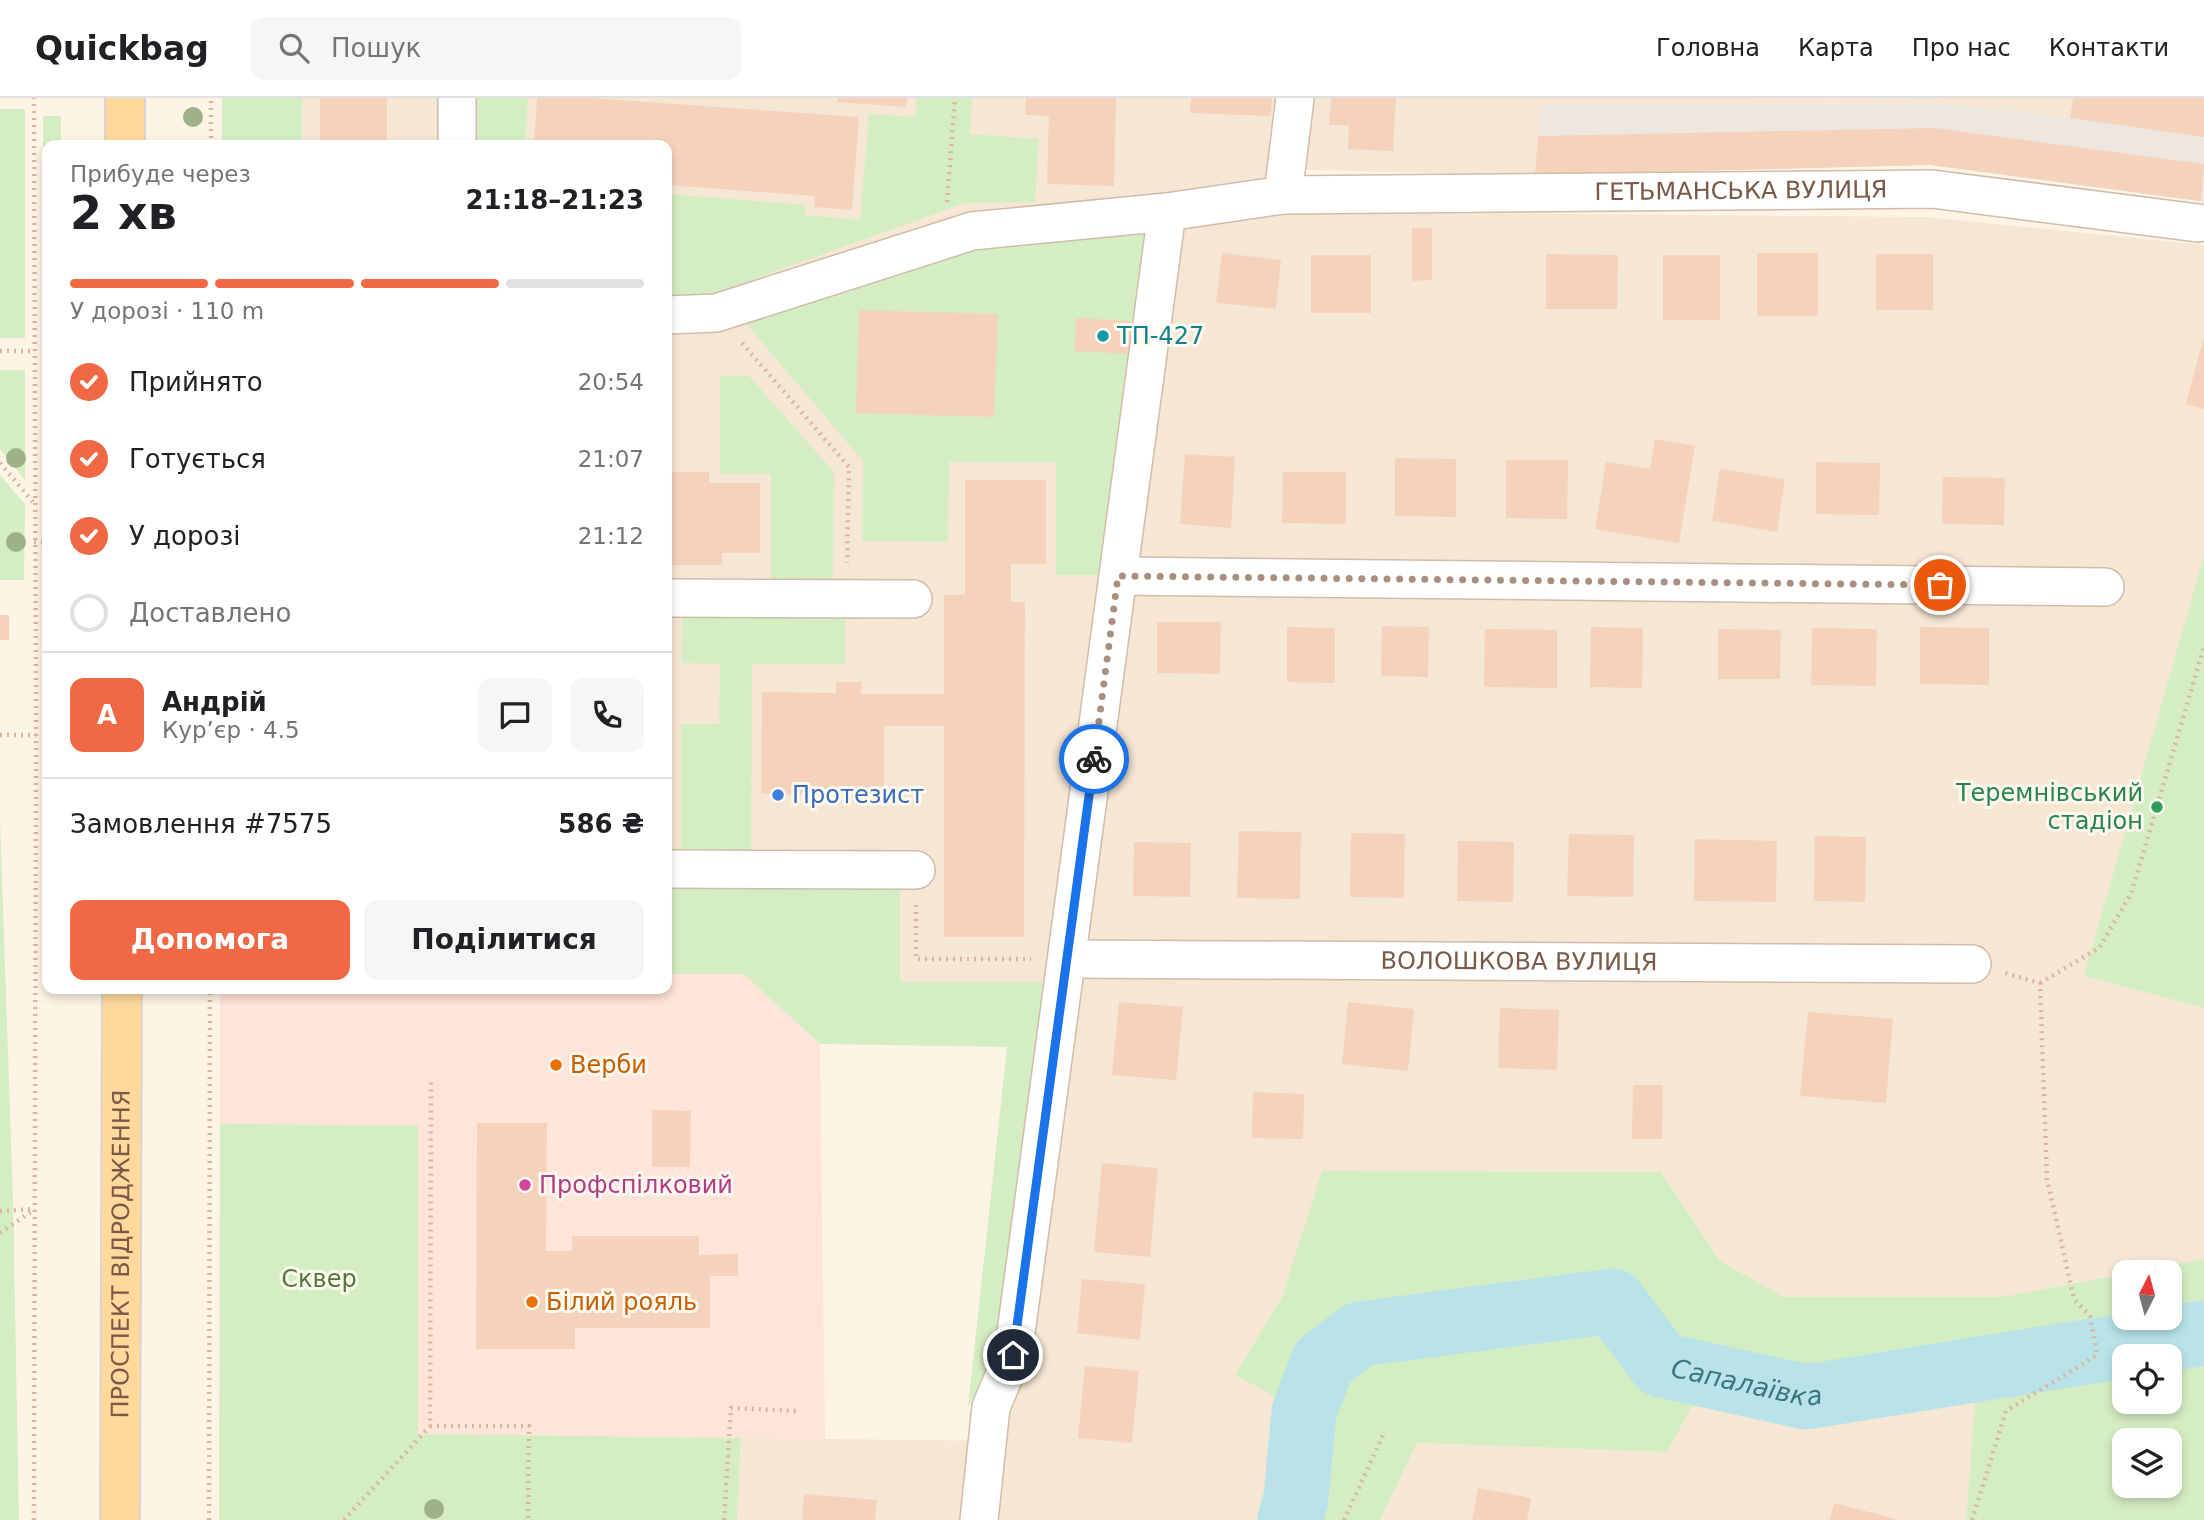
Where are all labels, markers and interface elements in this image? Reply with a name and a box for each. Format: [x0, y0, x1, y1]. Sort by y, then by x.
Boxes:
search box [251, 17, 741, 80]
text: Quickbag [35, 29, 209, 68]
icon: search [275, 29, 313, 67]
text: Пошук [331, 33, 421, 63]
text: Головна [1656, 34, 1760, 62]
text: Карта [1798, 34, 1874, 62]
text: Про нас [1912, 34, 2011, 62]
text: Контакти [2049, 34, 2169, 62]
text: Прибуде через [70, 161, 251, 187]
street label: ГЕТЬМАНСЬКА ВУЛИЦЯ [1594, 175, 1888, 206]
text: 21:18–21:23 [465, 185, 644, 215]
text: 2 хв [70, 186, 177, 240]
text: У дорозі · 110 m [70, 298, 264, 324]
place label: ТП-427 [1116, 322, 1204, 350]
marker: ТП-427 [1095, 328, 1111, 344]
icon: check [70, 363, 108, 401]
text: Прийнято [129, 367, 263, 397]
text: 20:54 [578, 369, 644, 395]
icon: check [70, 440, 108, 478]
text: Готується [129, 444, 266, 474]
text: 21:07 [578, 446, 644, 472]
icon: check [70, 517, 108, 555]
text: У дорозі [129, 521, 240, 551]
text: 21:12 [578, 523, 644, 549]
pin [1910, 555, 1970, 615]
icon: bag [1921, 566, 1959, 604]
text: Доставлено [129, 598, 291, 628]
button: chat [478, 678, 552, 752]
button: phone [570, 678, 644, 752]
text: Андрій [162, 687, 267, 717]
text: А [97, 700, 117, 730]
text: Кур’єр · 4.5 [162, 717, 300, 743]
courier [1059, 724, 1129, 794]
icon: bike [1075, 740, 1113, 778]
place label: Теремнівський стадіон [1955, 779, 2143, 835]
place label: Протезист [792, 781, 924, 809]
marker: Протезист [770, 787, 786, 803]
marker: Теремнівський стадіон [2149, 799, 2165, 815]
text: Замовлення #7575 [70, 809, 332, 839]
text: 586 ₴ [558, 809, 644, 839]
button: Допомога [70, 900, 350, 980]
button: Поділитися [364, 900, 644, 980]
street label: ВОЛОШКОВА ВУЛИЦЯ [1380, 947, 1657, 976]
place label: Верби [570, 1051, 647, 1079]
marker: Верби [548, 1057, 564, 1073]
street label: ПРОСПЕКТ ВІДРОДЖЕННЯ [106, 1089, 136, 1419]
place label: Профспілковий [539, 1171, 733, 1199]
marker: Профспілковий [517, 1177, 533, 1193]
north arrow [2112, 1260, 2182, 1330]
map controls [2112, 1260, 2182, 1498]
park label: Сквер [281, 1265, 357, 1293]
place label: Білий рояль [546, 1288, 697, 1316]
marker: Білий рояль [524, 1294, 540, 1310]
pin [983, 1325, 1043, 1385]
icon: home [994, 1336, 1032, 1374]
button: locate [2112, 1344, 2182, 1414]
water label: Сапалаївка [1668, 1353, 1824, 1412]
button: layers [2112, 1428, 2182, 1498]

